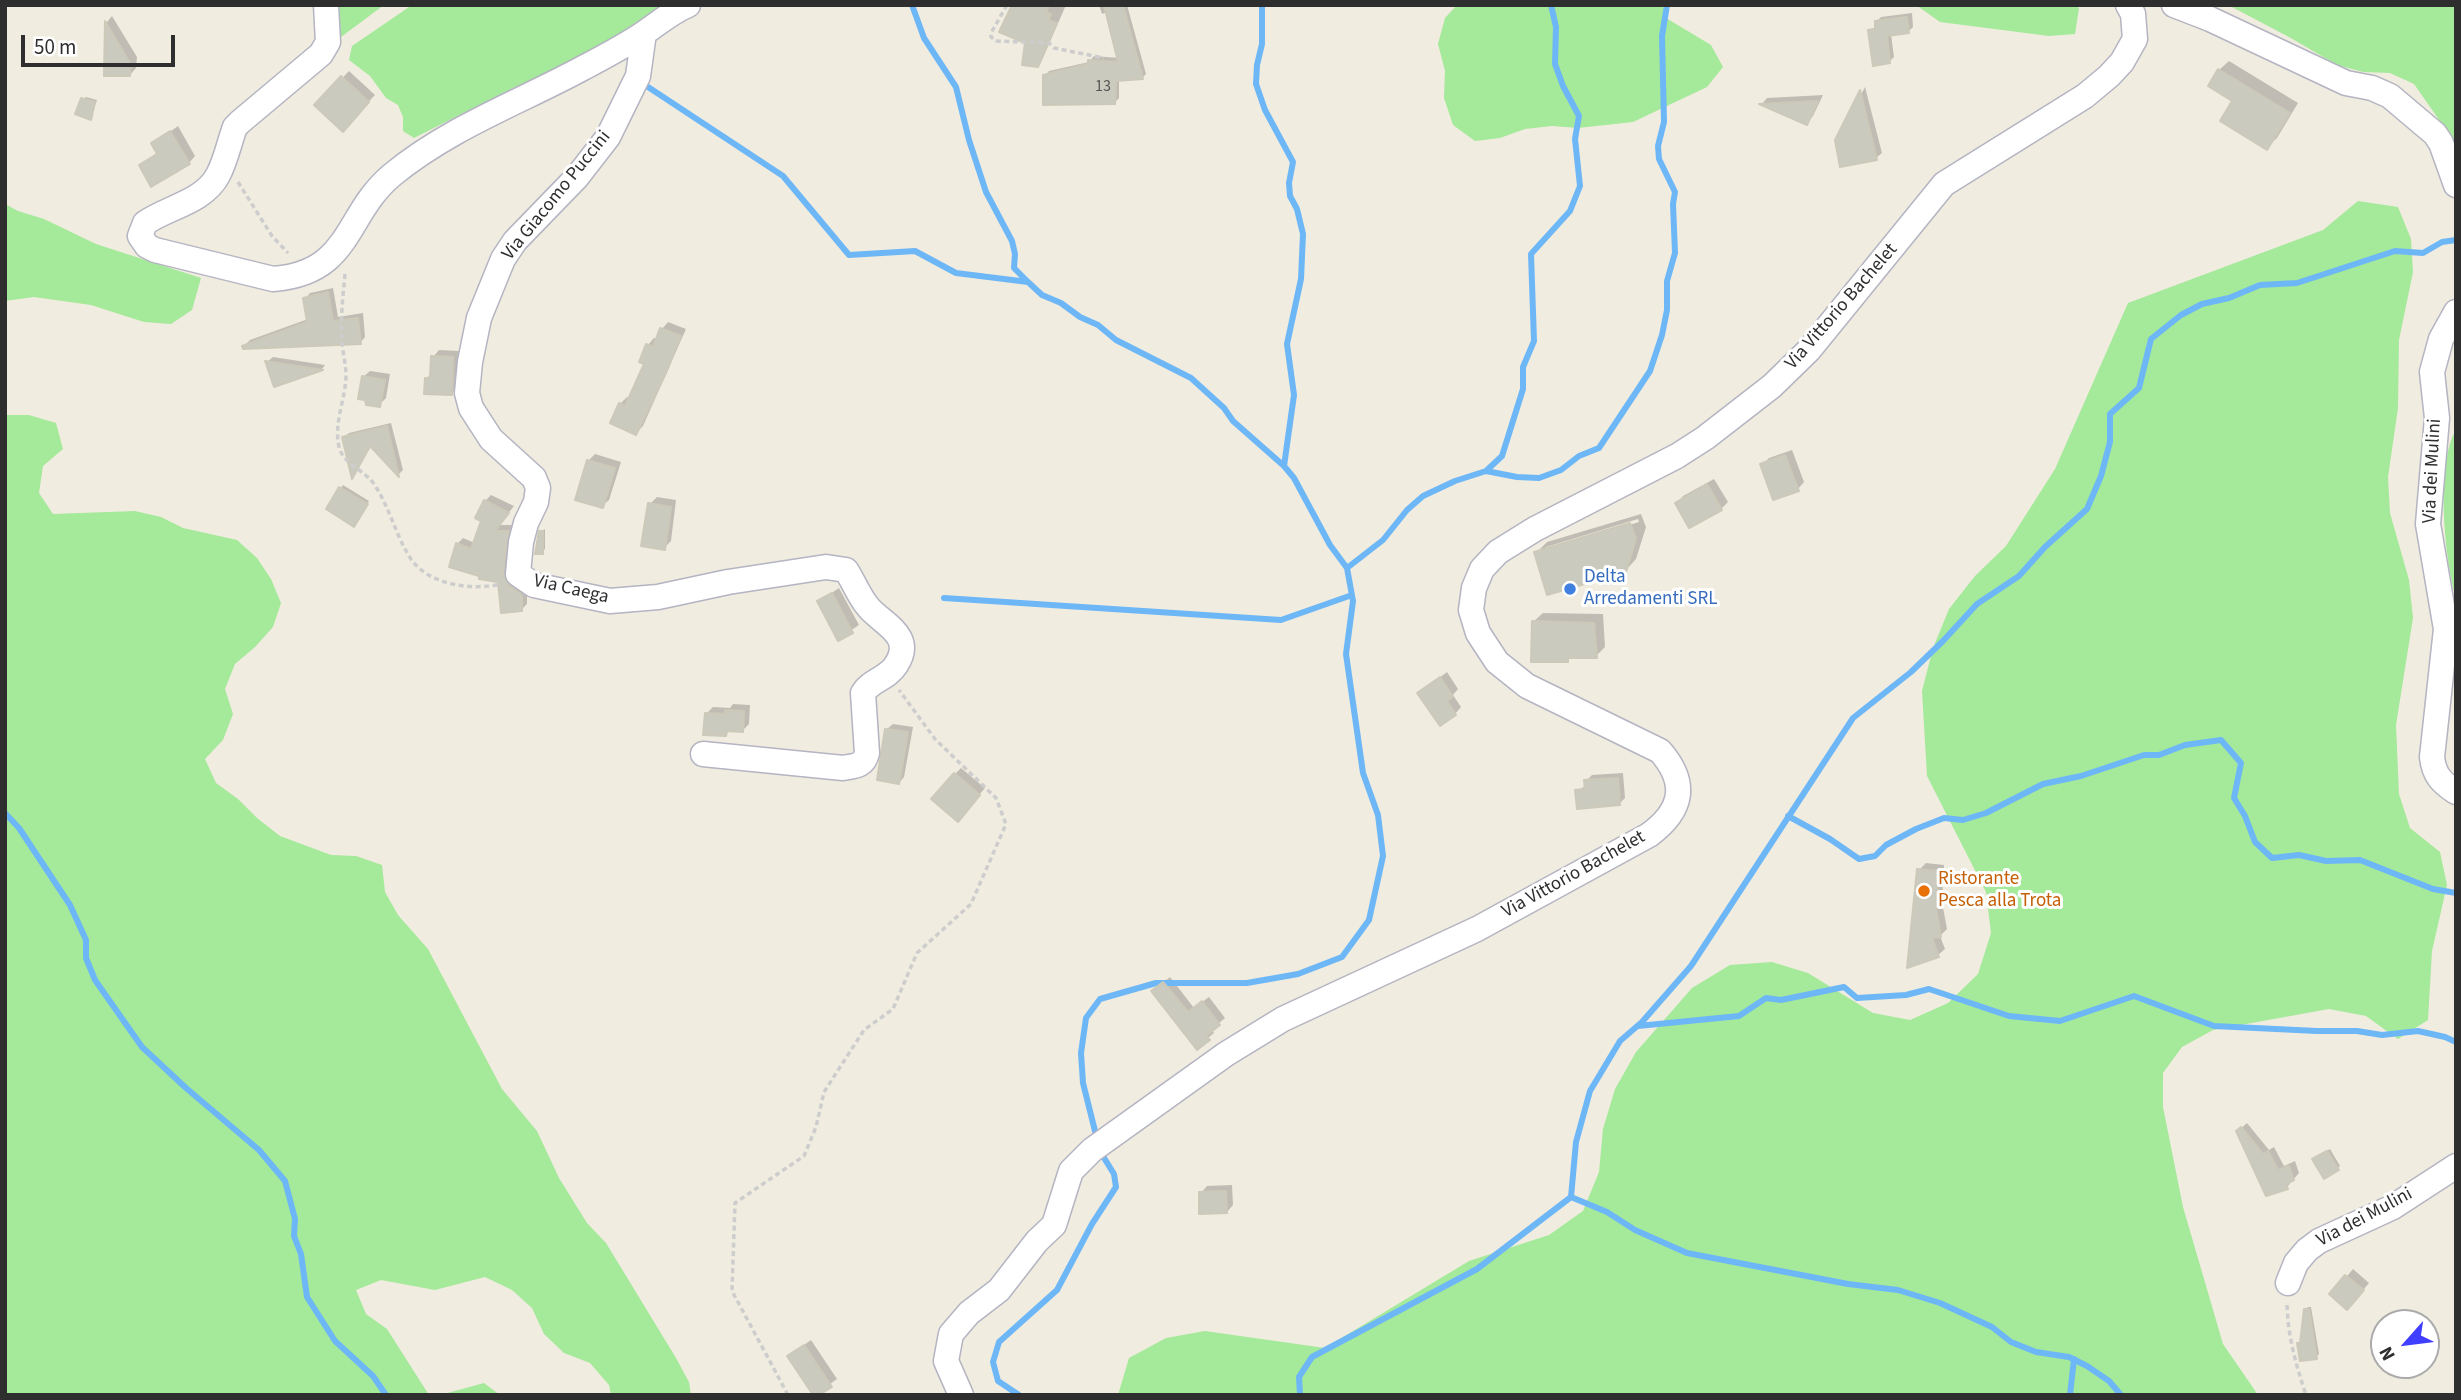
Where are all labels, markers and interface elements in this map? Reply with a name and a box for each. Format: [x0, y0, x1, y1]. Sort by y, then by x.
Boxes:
scale bar [24, 21, 178, 65]
text: 50 m [34, 32, 76, 62]
house number: 13 [1095, 77, 1111, 97]
street label: Via Giacomo Puccini [498, 127, 616, 265]
street label: Via Vittorio Bachelet [1781, 239, 1903, 375]
street label: Via dei Mulini [2419, 418, 2447, 524]
place label: Delta Arredamenti SRL [1584, 567, 1718, 611]
street label: Via Caega [531, 570, 611, 610]
marker: Delta Arredamenti SRL [1562, 581, 1578, 597]
street label: Via Vittorio Bachelet [1499, 826, 1649, 924]
place label: Ristorante Pesca alla Trota [1938, 869, 2061, 913]
marker: Ristorante Pesca alla Trota [1916, 883, 1932, 899]
street label: Via dei Mulini [2313, 1183, 2417, 1253]
north arrow [2370, 1309, 2440, 1379]
text: N [2373, 1341, 2403, 1365]

